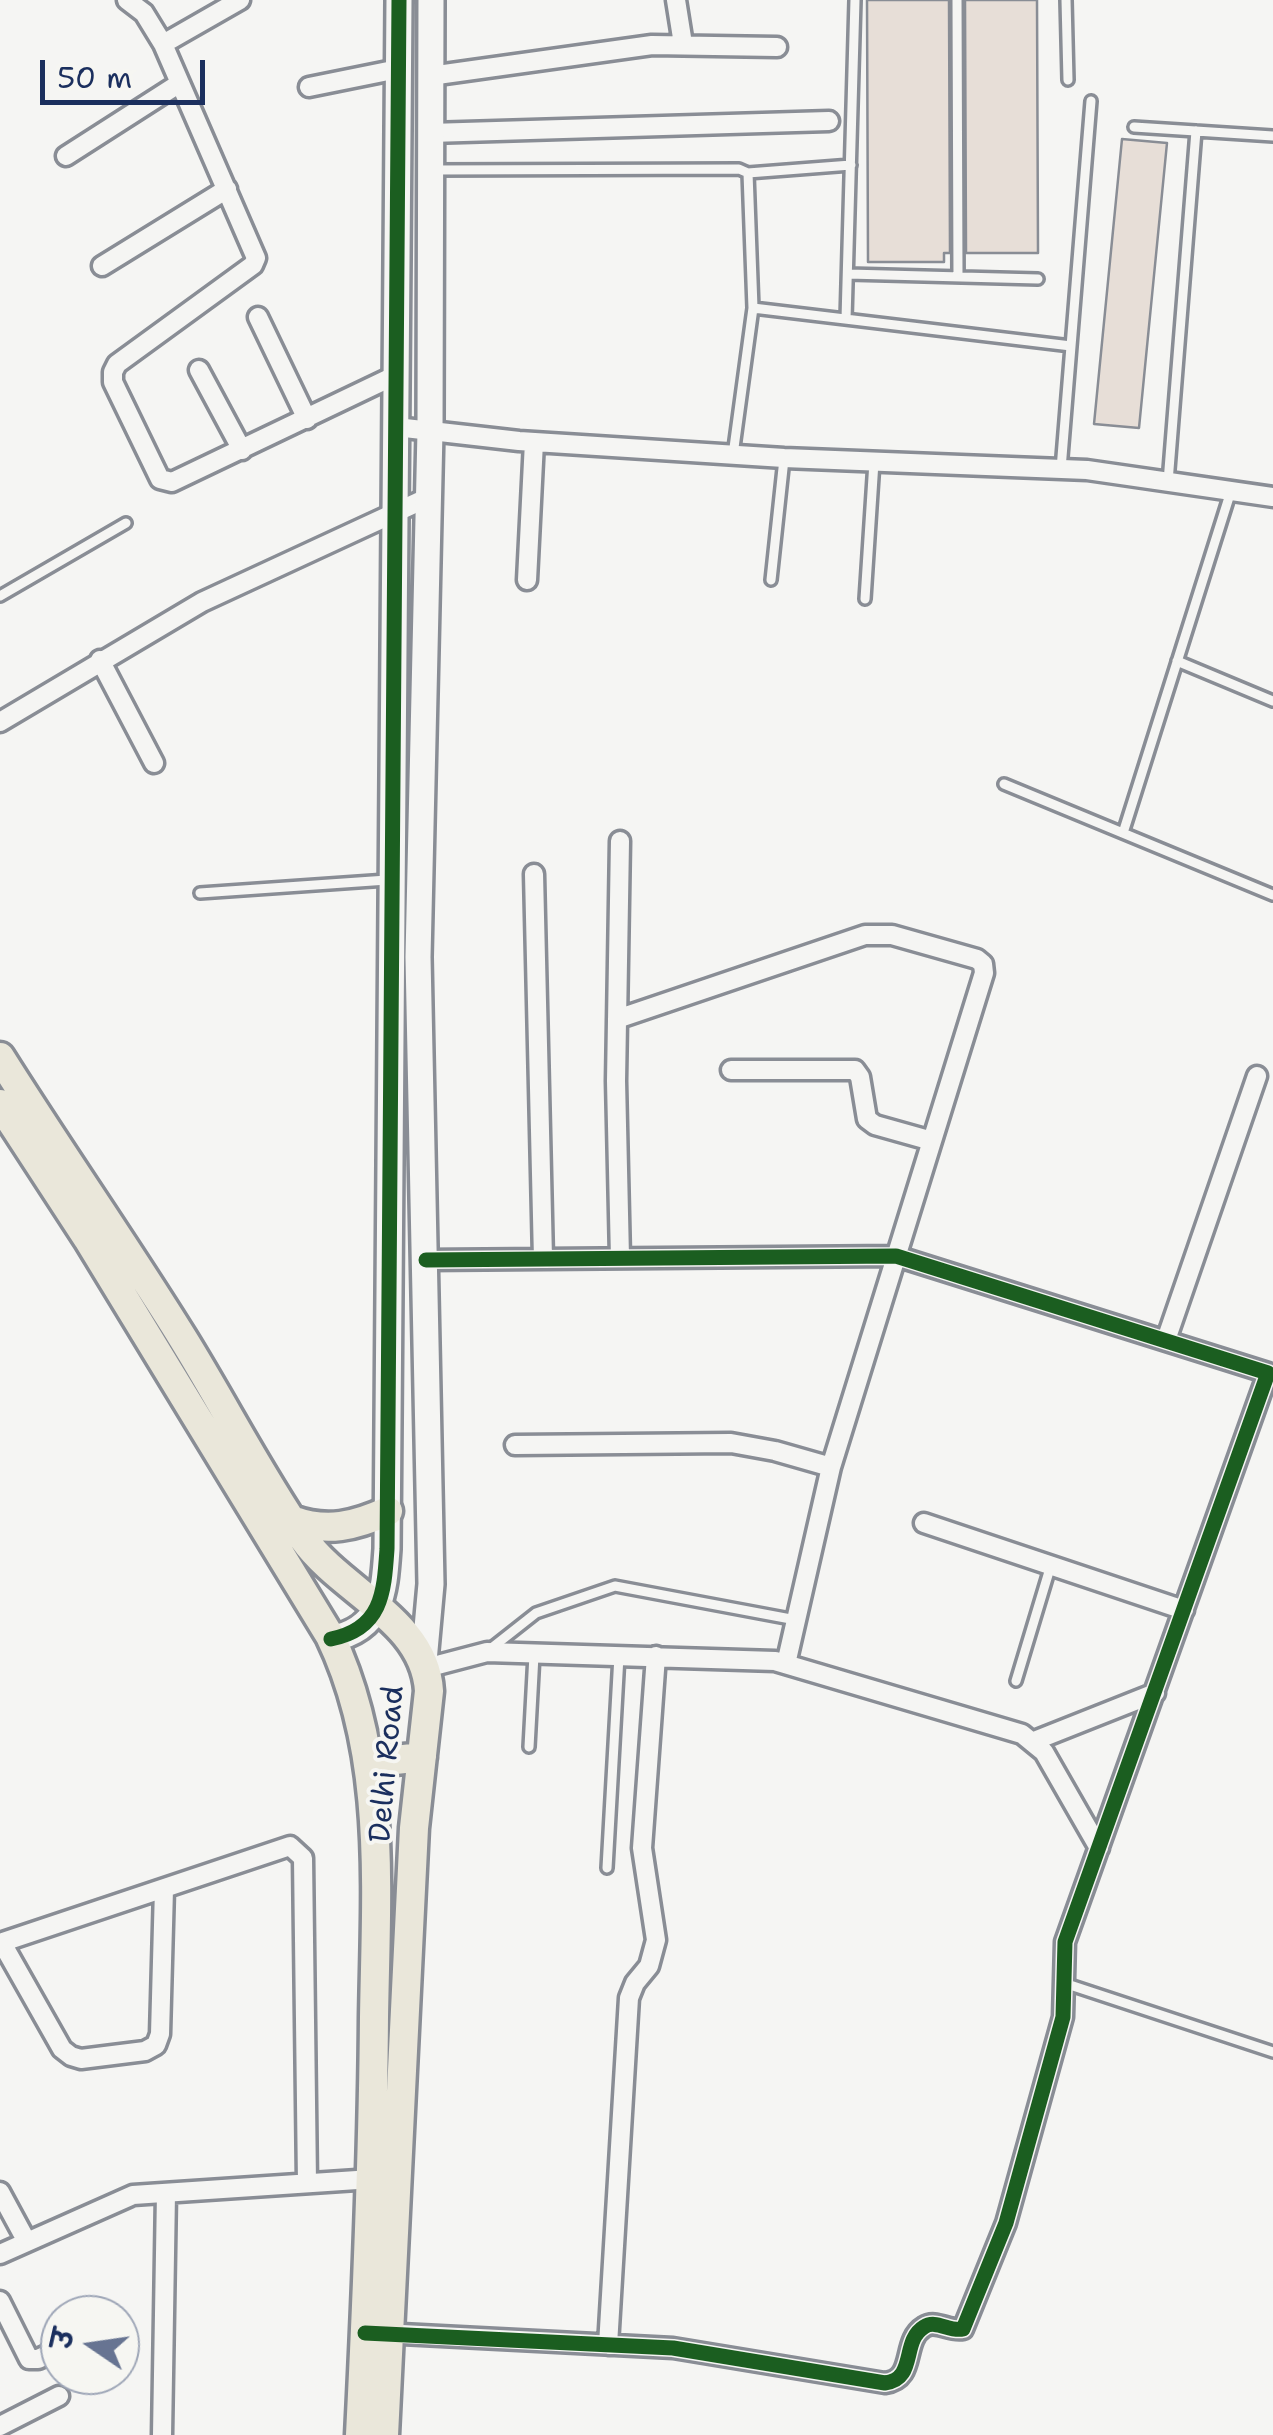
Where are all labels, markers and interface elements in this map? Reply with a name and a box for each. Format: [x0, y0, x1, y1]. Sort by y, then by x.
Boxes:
scale bar [45, 40, 210, 102]
text: 50 m [57, 57, 132, 98]
street label: Delhi Road [363, 1684, 413, 1844]
north arrow [40, 2295, 140, 2395]
text: उ [42, 2325, 83, 2352]

